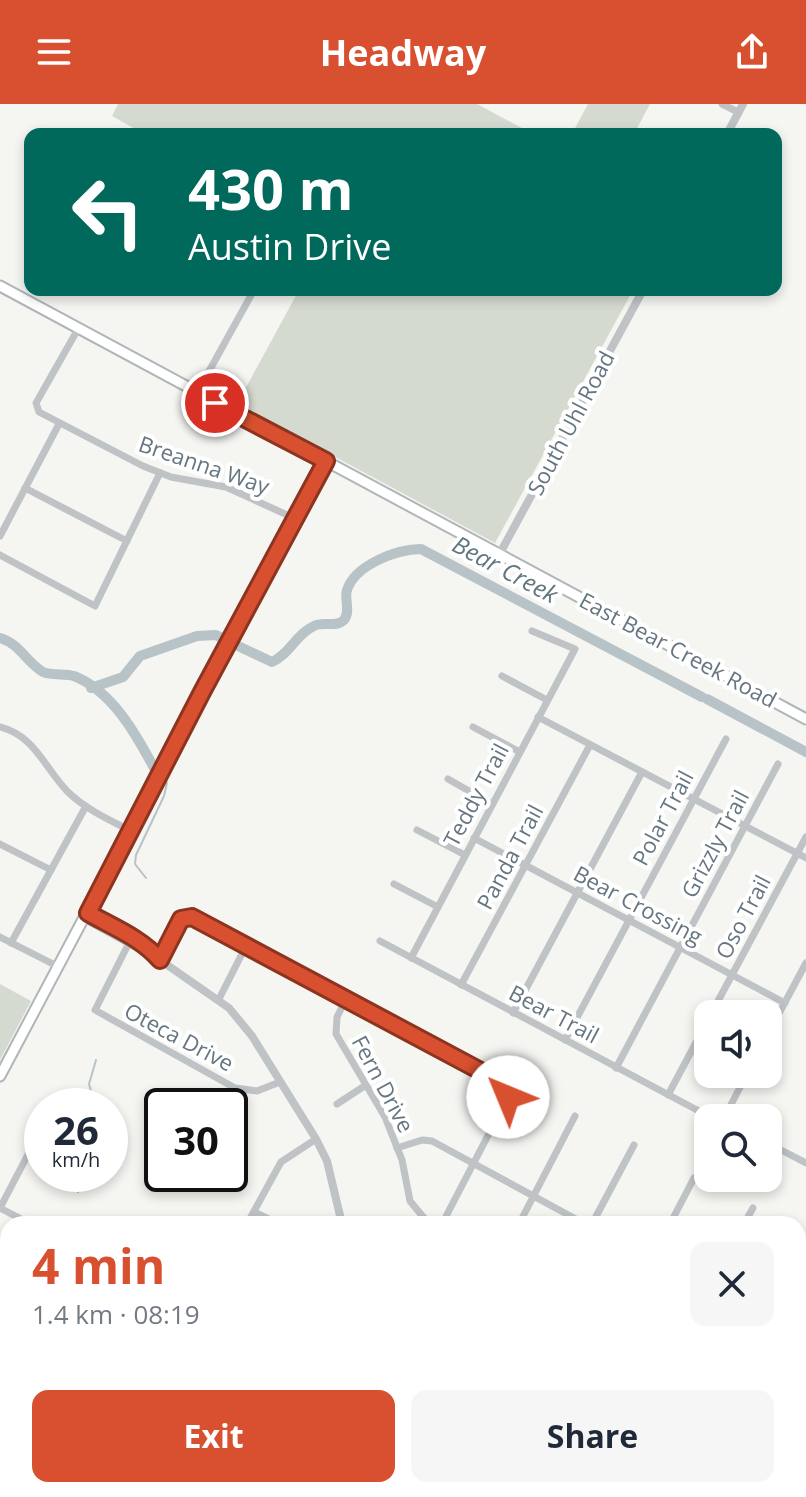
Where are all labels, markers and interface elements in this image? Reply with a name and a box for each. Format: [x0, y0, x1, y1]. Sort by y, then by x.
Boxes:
text: Headway [320, 28, 486, 77]
icon: menu [32, 30, 76, 74]
icon: share [730, 30, 774, 74]
text: 430 m [188, 150, 354, 226]
icon: left [56, 160, 160, 264]
text: Austin Drive [188, 222, 391, 271]
street label: South Uhl Road [520, 345, 621, 500]
pin [181, 369, 249, 437]
icon: arrive [193, 381, 237, 425]
street label: Breanna Way [135, 428, 275, 501]
water label: Bear Creek [447, 527, 565, 611]
street label: East Bear Creek Road [575, 584, 782, 714]
street label: Teddy Trail [435, 738, 515, 851]
street label: Polar Trail [625, 765, 700, 870]
street label: Grizzly Trail [673, 784, 755, 903]
street label: Panda Trail [469, 799, 549, 914]
street label: Bear Crossing [569, 858, 708, 951]
street label: Oso Trail [708, 869, 777, 964]
street label: Bear Trail [504, 977, 605, 1049]
street label: Oteca Drive [120, 995, 239, 1077]
map controls [694, 1000, 782, 1192]
button: sound [694, 1000, 782, 1088]
street label: Fern Drive [346, 1030, 422, 1137]
position arrow [466, 1055, 550, 1139]
speed limit sign: 30 [144, 1088, 248, 1192]
text: 26 [53, 1102, 99, 1157]
button: search [694, 1104, 782, 1192]
text: km/h [52, 1146, 100, 1173]
text: 4 min [32, 1233, 165, 1298]
button: close [690, 1242, 774, 1326]
text: 1.4 km · 08:19 [32, 1296, 200, 1332]
button: Exit [32, 1390, 395, 1482]
button: Share [411, 1390, 774, 1482]

